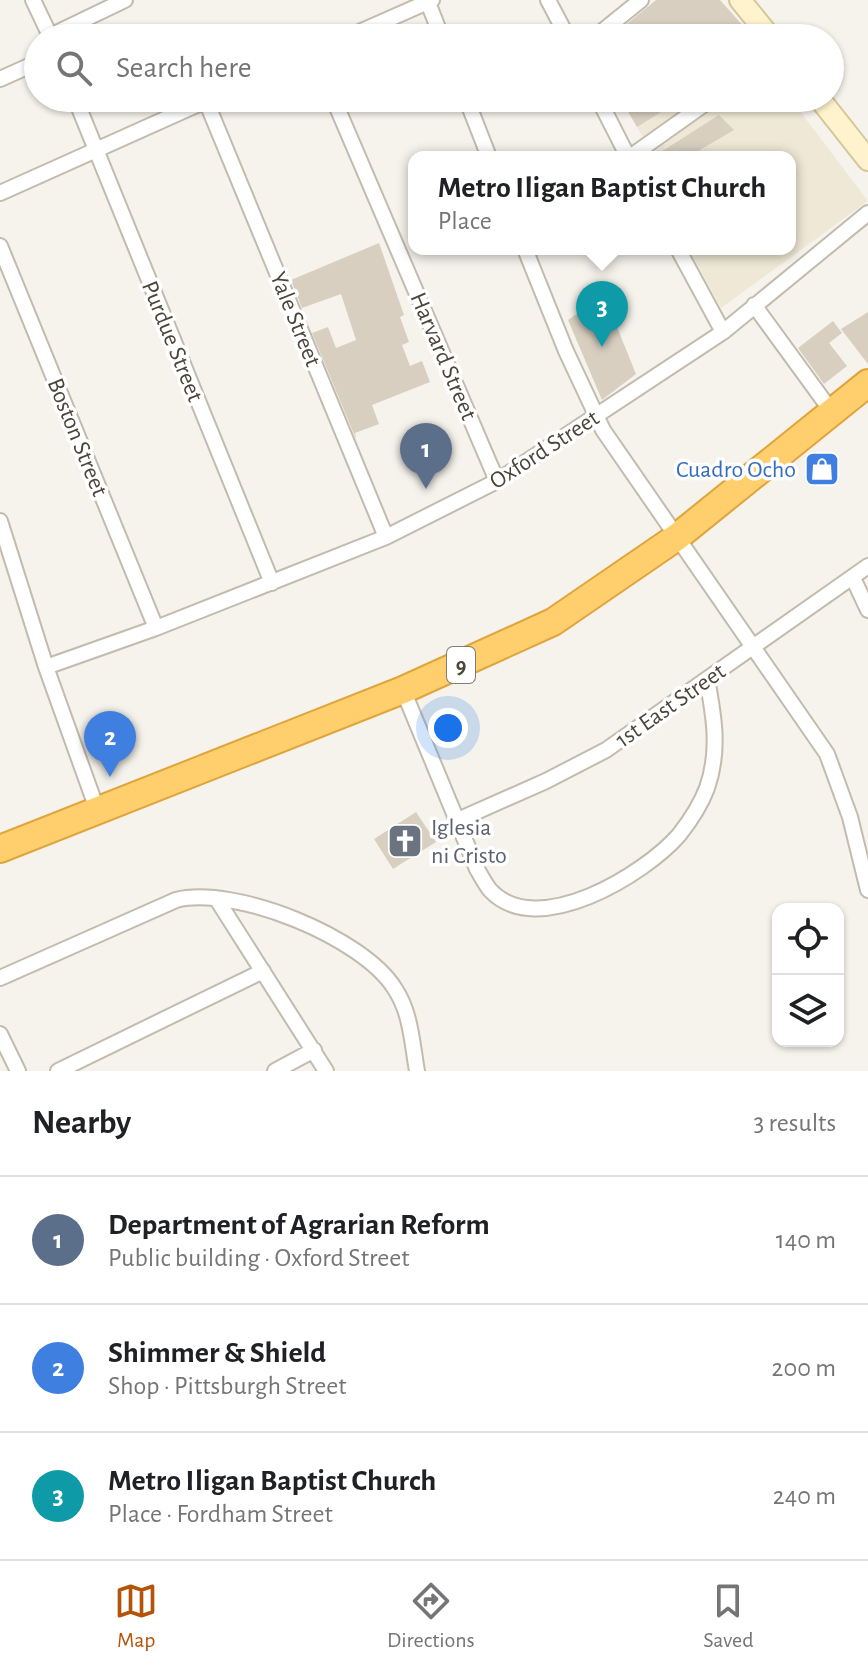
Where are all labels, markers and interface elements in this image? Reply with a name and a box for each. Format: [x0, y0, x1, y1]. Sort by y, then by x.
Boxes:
search box [24, 24, 844, 112]
icon: search [52, 46, 96, 90]
text: Search here [116, 53, 252, 83]
popup [408, 151, 796, 255]
text: Metro Iligan Baptist Church [438, 173, 766, 203]
text: Place [438, 208, 492, 234]
street label: Yale Street [265, 269, 325, 370]
street label: Purdue Street [137, 278, 207, 406]
pin: 3 [576, 281, 628, 347]
street label: Harvard Street [405, 289, 481, 424]
street label: Boston Street [43, 375, 112, 500]
street label: Oxford Street [486, 406, 604, 494]
pin: 1 [400, 423, 452, 489]
shop icon: Cuadro Ocho [803, 450, 841, 488]
place label: Cuadro Ocho [676, 458, 796, 482]
road number: 9 [447, 647, 475, 683]
street label: 1st East Street [611, 659, 730, 752]
your location [428, 708, 468, 748]
pin: 2 [84, 711, 136, 777]
place label: Iglesia ni Cristo [431, 816, 507, 868]
church icon: Iglesia ni Cristo [386, 822, 424, 860]
map controls [772, 903, 844, 1047]
button: locate [772, 903, 844, 975]
button: layers [772, 975, 844, 1047]
text: Nearby [32, 1106, 131, 1140]
text: 3 results [753, 1110, 836, 1136]
text: Department of Agrarian Reform [108, 1210, 490, 1240]
text: 1 [53, 1227, 63, 1253]
text: 140 m [776, 1227, 836, 1253]
text: Public building · Oxford Street [108, 1245, 410, 1271]
text: Shimmer & Shield [108, 1338, 326, 1368]
text: 2 [52, 1355, 64, 1381]
text: 200 m [772, 1355, 836, 1381]
text: Shop · Pittsburgh Street [108, 1373, 347, 1399]
text: Metro Iligan Baptist Church [108, 1466, 436, 1496]
text: 3 [52, 1483, 64, 1509]
text: 240 m [773, 1483, 836, 1509]
text: Place · Fordham Street [108, 1501, 333, 1527]
tab: Map [114, 1579, 158, 1653]
tab: Directions [387, 1579, 475, 1653]
tab: Saved [703, 1579, 754, 1653]

